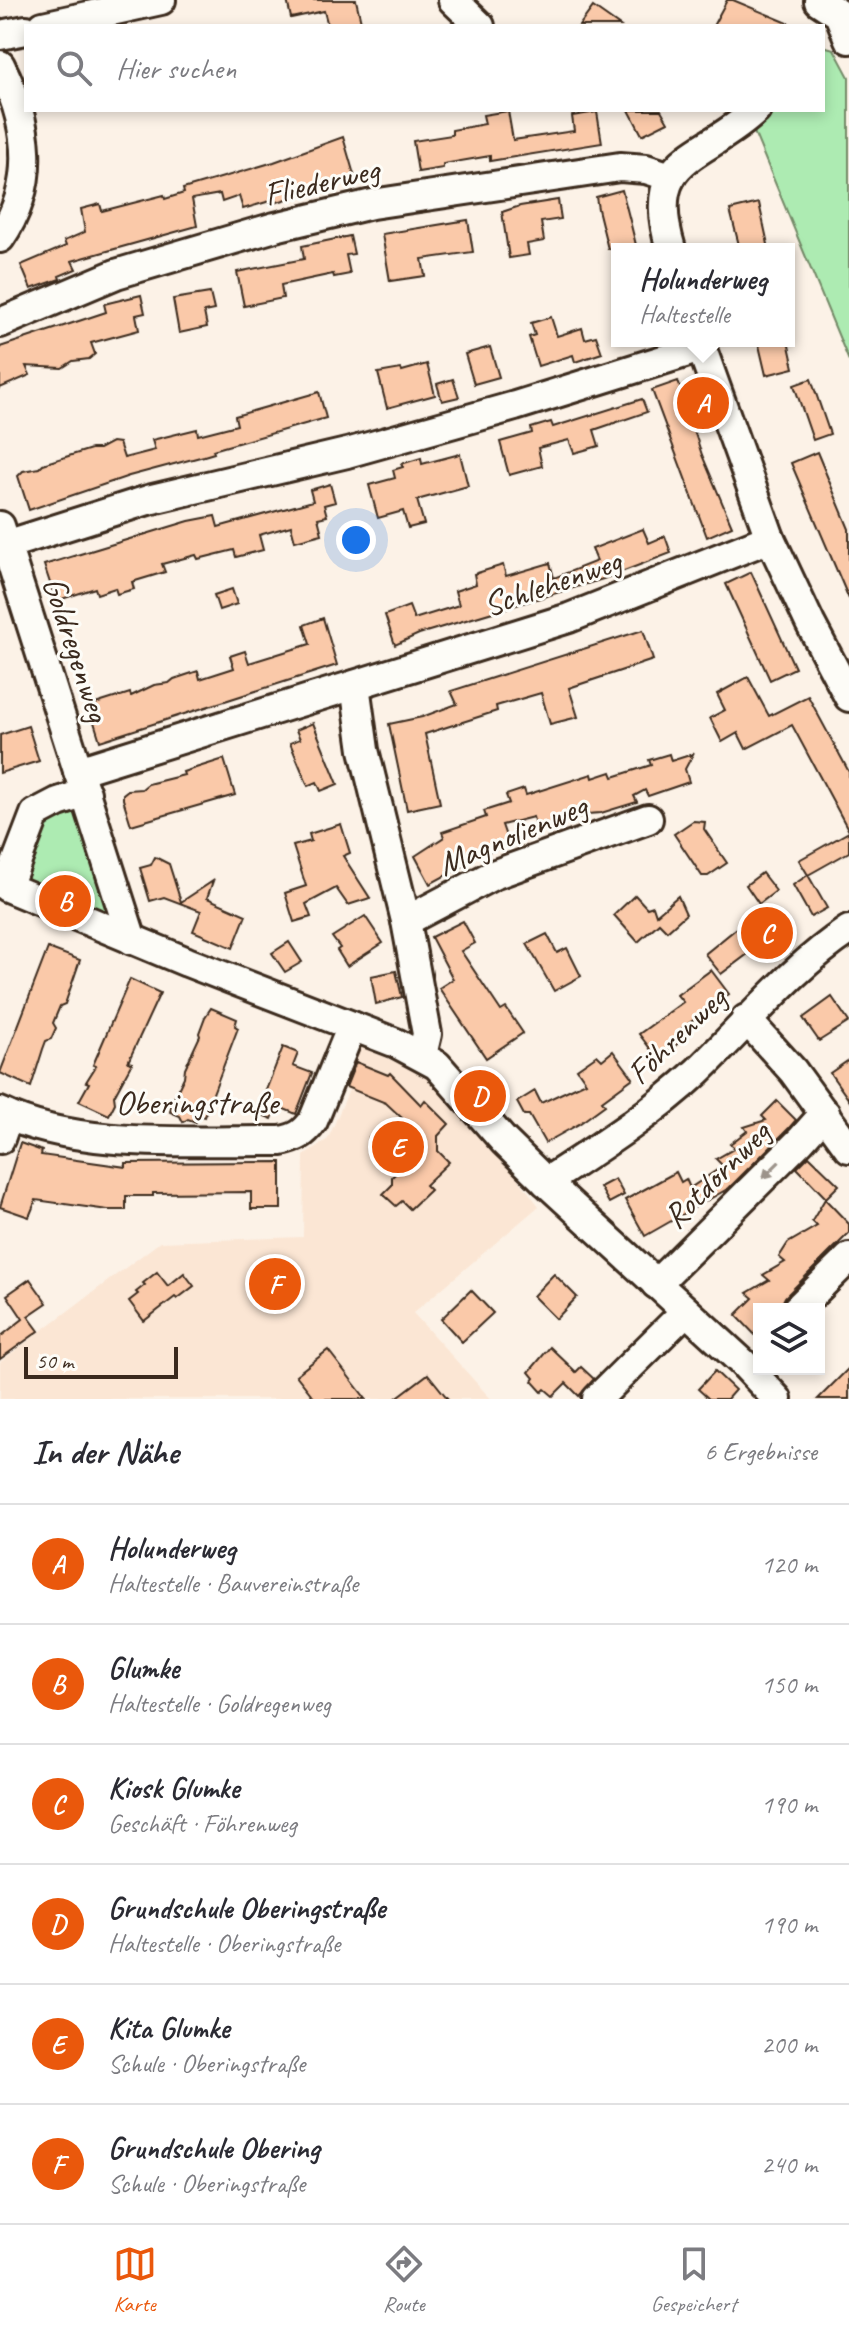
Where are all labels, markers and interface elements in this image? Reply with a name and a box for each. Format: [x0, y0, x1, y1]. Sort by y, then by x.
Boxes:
search box [24, 24, 825, 112]
icon: search [52, 46, 96, 90]
text: Hier suchen [116, 49, 236, 87]
street label: Fliederweg [259, 147, 386, 216]
popup [611, 243, 795, 347]
text: Holunderweg [639, 260, 767, 298]
text: Haltestelle [639, 298, 730, 331]
pin: A [677, 373, 729, 433]
your location [336, 520, 376, 560]
street label: Schlehenweg [478, 538, 629, 626]
street label: Goldregenweg [33, 571, 121, 729]
street label: Magnolienweg [431, 783, 595, 885]
pin: B [39, 871, 91, 931]
pin: C [741, 903, 793, 963]
street label: Föhrenweg [617, 975, 737, 1093]
pin: D [454, 1066, 506, 1126]
street label: Oberingstraße [116, 1081, 281, 1124]
street label: Rotdornweg [653, 1110, 781, 1237]
pin: E [372, 1117, 424, 1177]
one-way arrow [762, 1160, 781, 1178]
pin: F [249, 1254, 301, 1314]
map controls [753, 1303, 825, 1375]
button: layers [753, 1303, 825, 1375]
scale bar [24, 1343, 178, 1379]
text: 50 m [36, 1347, 73, 1375]
text: In der Nähe [32, 1430, 178, 1473]
text: 6 Ergebnisse [704, 1435, 817, 1468]
text: Holunderweg [108, 1529, 236, 1567]
text: A [51, 1548, 65, 1581]
text: 120 m [761, 1548, 817, 1581]
text: Haltestelle · Bauvereinstraße [108, 1567, 358, 1600]
text: Glumke [108, 1649, 179, 1687]
text: B [51, 1668, 65, 1701]
text: 150 m [761, 1668, 817, 1701]
text: Haltestelle · Goldregenweg [108, 1687, 331, 1720]
text: Kiosk Glumke [108, 1769, 239, 1807]
text: C [52, 1788, 64, 1821]
text: 190 m [761, 1788, 817, 1821]
text: Geschäft · Föhrenweg [108, 1807, 297, 1840]
text: Grundschule Oberingstraße [108, 1889, 385, 1927]
text: D [50, 1908, 66, 1941]
text: 190 m [761, 1908, 817, 1941]
text: Haltestelle · Oberingstraße [108, 1927, 340, 1960]
text: Kita Glumke [108, 2009, 229, 2047]
text: E [51, 2028, 65, 2061]
text: 200 m [761, 2028, 817, 2061]
text: Schule · Oberingstraße [108, 2047, 305, 2080]
text: Grundschule Obering [108, 2129, 319, 2167]
text: F [52, 2148, 64, 2181]
text: 240 m [761, 2148, 817, 2181]
text: Schule · Oberingstraße [108, 2167, 305, 2200]
tab: Karte [113, 2242, 157, 2318]
tab: Route [382, 2242, 426, 2318]
tab: Gespeichert [651, 2242, 736, 2318]

